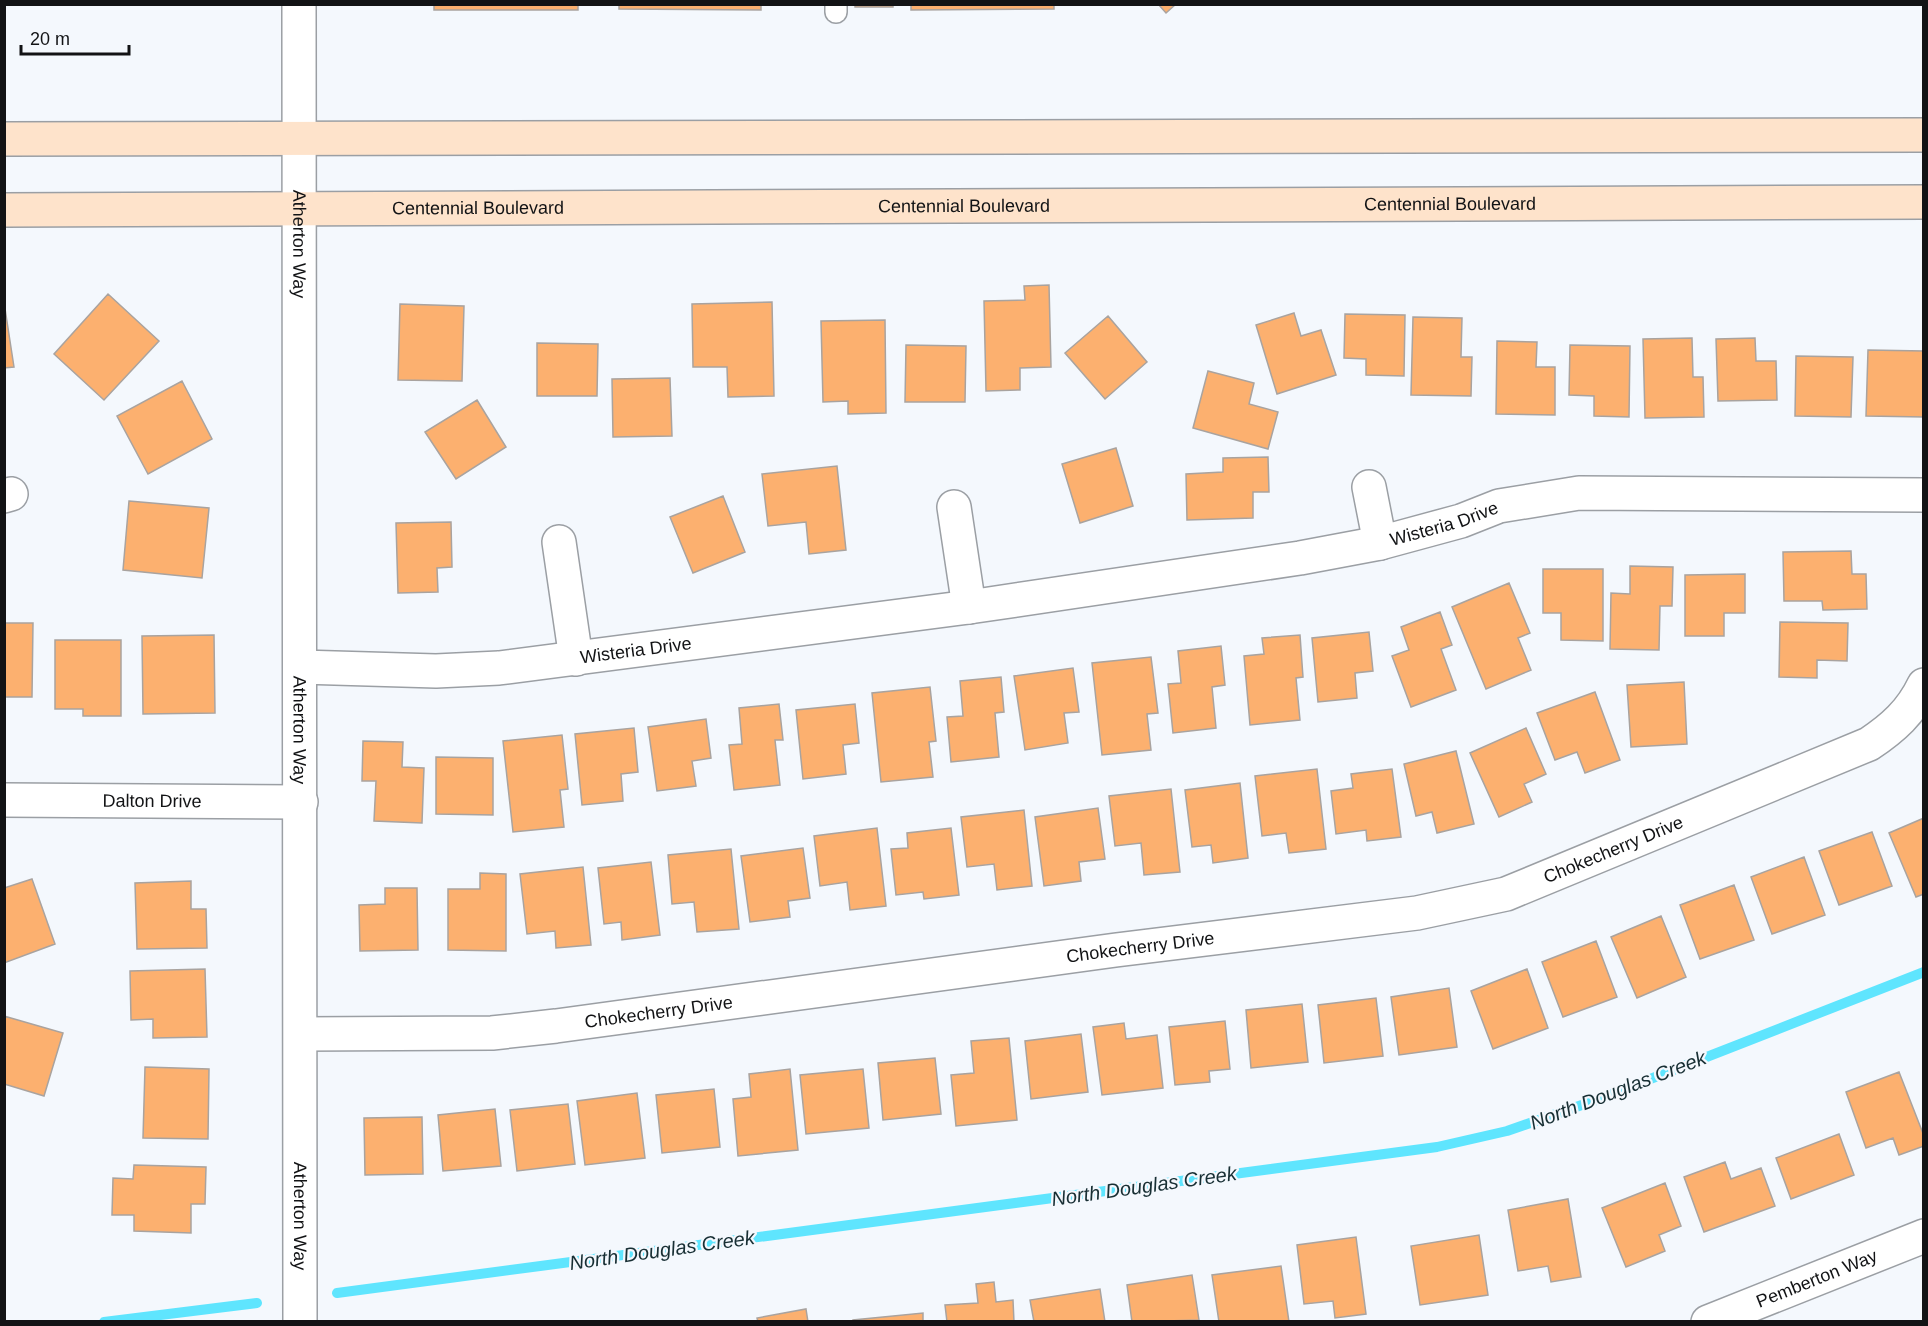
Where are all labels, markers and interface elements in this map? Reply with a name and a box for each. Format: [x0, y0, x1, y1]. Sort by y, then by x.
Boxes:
scale bar [21, 18, 129, 56]
text: 20 m [30, 29, 70, 49]
street label: Atherton Way [289, 190, 309, 298]
street label: Centennial Boulevard [1364, 194, 1536, 214]
street label: Centennial Boulevard [878, 196, 1050, 216]
street label: Centennial Boulevard [392, 198, 564, 218]
street label: Wisteria Drive [1388, 497, 1501, 550]
street label: Wisteria Drive [579, 633, 693, 667]
street label: Atherton Way [290, 676, 310, 784]
street label: Dalton Drive [102, 791, 202, 811]
street label: Chokecherry Drive [1541, 812, 1686, 887]
street label: Chokecherry Drive [1065, 928, 1216, 967]
street label: Chokecherry Drive [583, 992, 734, 1032]
water label: North Douglas Creek [1527, 1046, 1710, 1134]
street label: Atherton Way [290, 1162, 310, 1270]
water label: North Douglas Creek [1050, 1162, 1239, 1210]
water label: North Douglas Creek [568, 1226, 757, 1274]
street label: Pemberton Way [1753, 1246, 1880, 1312]

